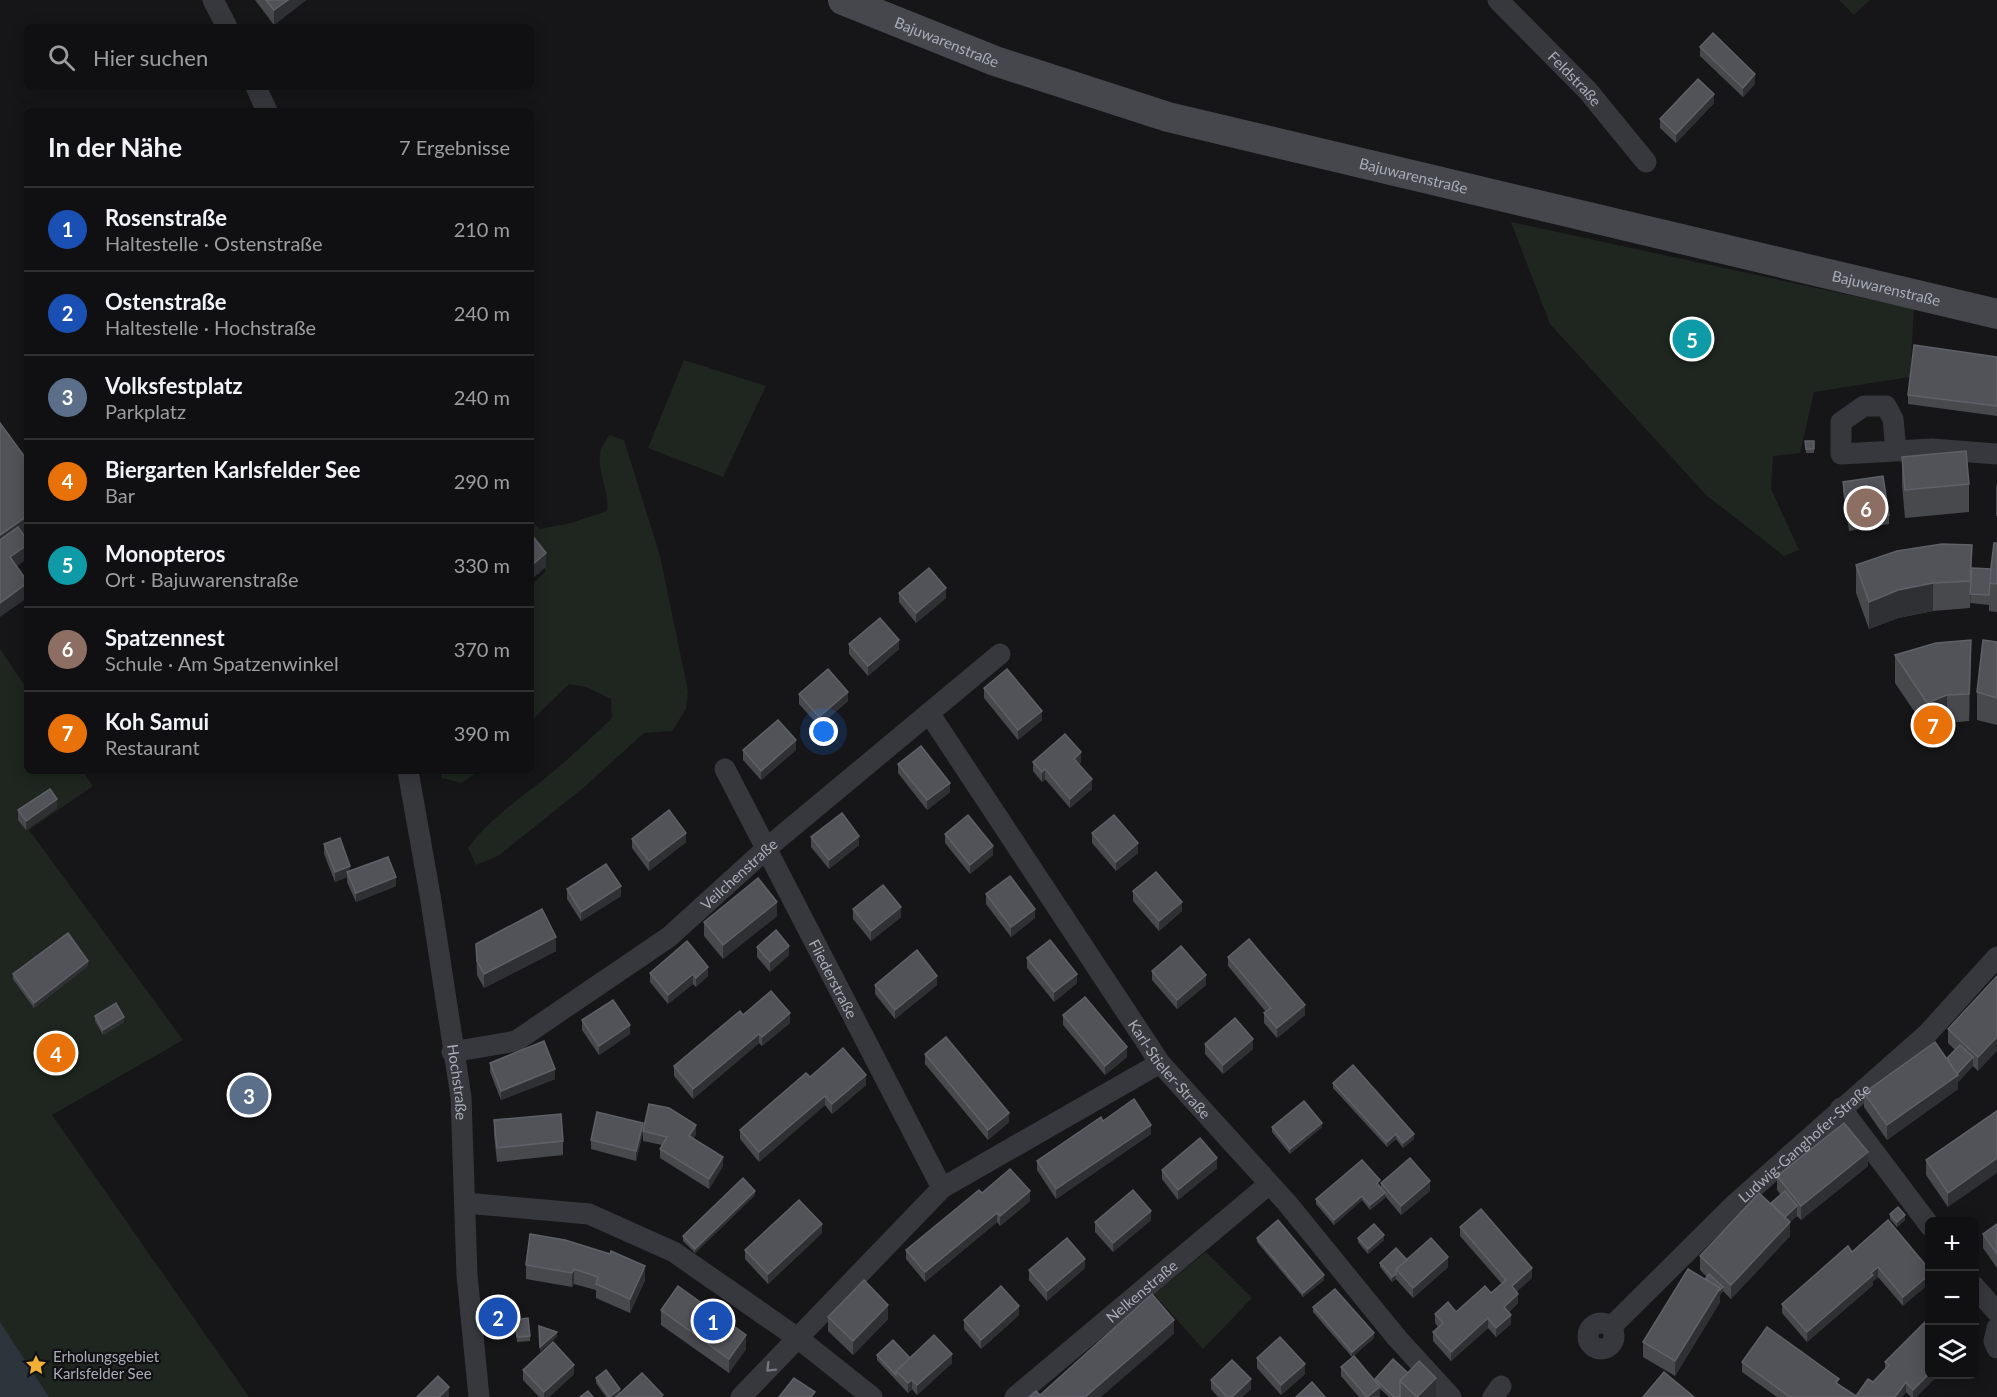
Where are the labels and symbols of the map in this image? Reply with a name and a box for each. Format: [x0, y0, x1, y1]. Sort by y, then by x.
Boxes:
street label: Bajuwarenstraße [892, 13, 1002, 71]
street label: Feldstraße [1545, 47, 1605, 110]
street label: Bajuwarenstraße [1357, 154, 1470, 197]
street label: Bajuwarenstraße [1830, 266, 1943, 309]
pin: 5 [1672, 316, 1712, 362]
pin: 6 [1846, 486, 1886, 530]
pin: 7 [1914, 702, 1952, 748]
your location [809, 717, 838, 746]
street label: Veilchenstraße [697, 834, 781, 913]
street label: Fliederstraße [806, 936, 861, 1021]
street label: Karl-Stieler-Straße [1125, 1016, 1215, 1122]
pin: 4 [36, 1030, 76, 1076]
street label: Hochstraße [444, 1043, 471, 1120]
pin: 3 [230, 1072, 268, 1118]
street label: Ludwig-Ganghofer-Straße [1734, 1079, 1874, 1206]
street label: Nelkenstraße [1102, 1256, 1181, 1326]
pin: 2 [478, 1294, 518, 1340]
pin: 1 [694, 1298, 732, 1344]
place label: Erholungsgebiet Karlsfelder See [53, 1347, 160, 1382]
place icon: Erholungsgebiet Karlsfelder See [24, 1353, 48, 1377]
one-way arrow [766, 1360, 777, 1371]

